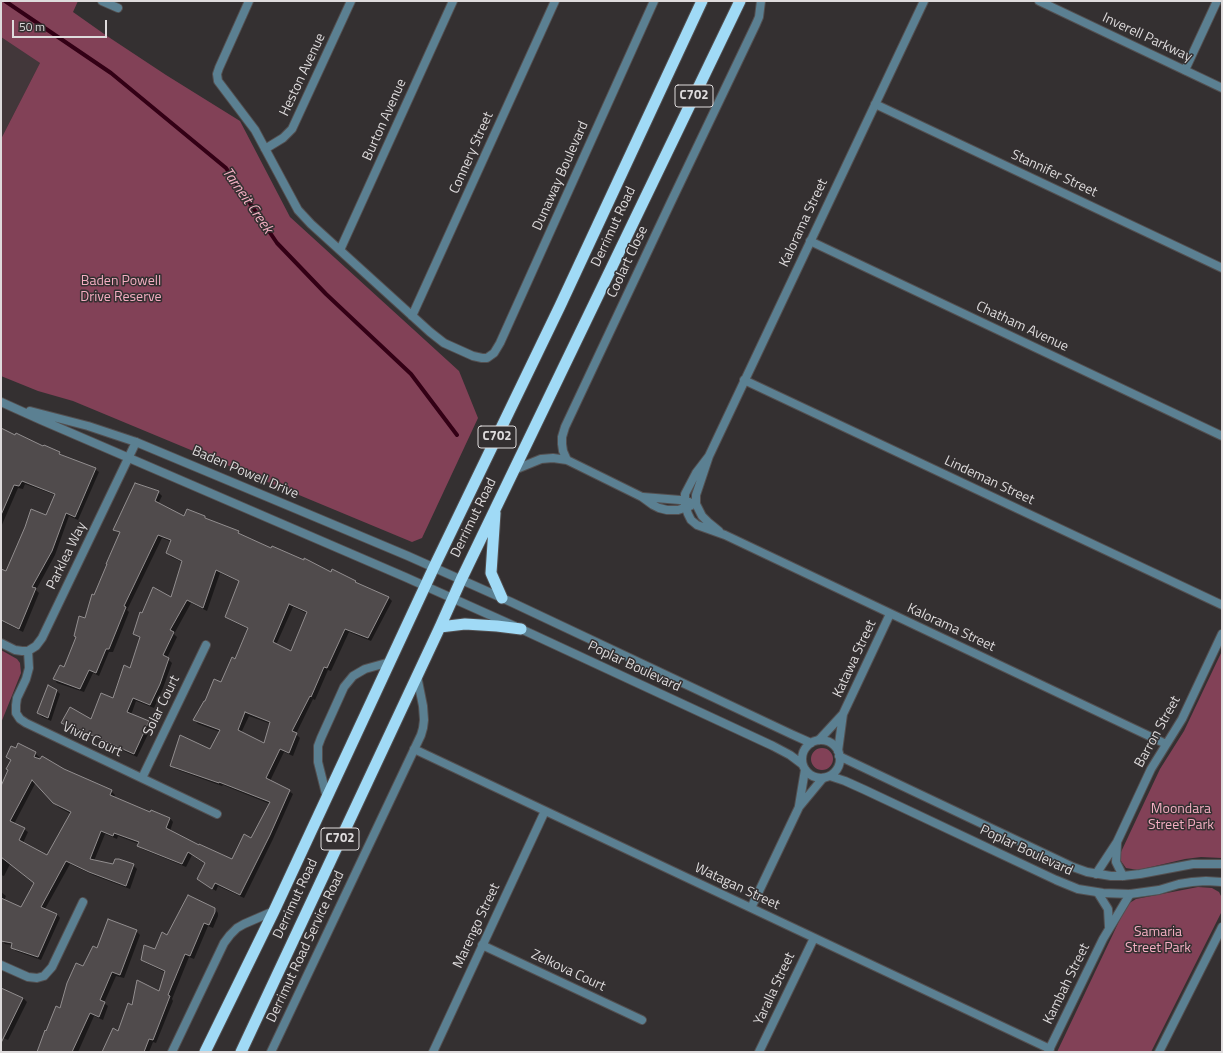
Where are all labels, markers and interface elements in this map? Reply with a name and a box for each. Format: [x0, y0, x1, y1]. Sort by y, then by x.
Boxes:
street label: Inverell Parkway [1099, 10, 1195, 66]
scale bar [14, 12, 109, 38]
text: 50 m [19, 17, 45, 36]
street label: Heston Avenue [276, 31, 330, 119]
street label: Burton Avenue [360, 77, 410, 163]
road number: C702 [675, 85, 713, 107]
street label: Connery Street [446, 110, 498, 196]
street label: Dunaway Boulevard [529, 119, 593, 233]
street label: Stannifer Street [1008, 147, 1100, 201]
water label: Tarneit Creek [218, 165, 276, 237]
street label: Kalorama Street [776, 176, 832, 270]
street label: Derrimut Road [588, 184, 640, 270]
street label: Coolart Close [604, 223, 652, 301]
park label: Baden Powell Drive Reserve [80, 274, 162, 306]
street label: Chatham Avenue [973, 298, 1071, 356]
road number: C702 [478, 426, 516, 448]
street label: Baden Powell Drive [189, 443, 301, 503]
street label: Lindeman Street [941, 453, 1037, 509]
street label: Derrimut Road [448, 476, 500, 560]
street label: Parklea Way [43, 519, 91, 593]
street label: Kalorama Street [904, 600, 998, 656]
street label: Katawa Street [830, 618, 880, 700]
street label: Poplar Boulevard [585, 638, 683, 696]
street label: Solar Court [140, 673, 184, 739]
street label: Barron Street [1131, 693, 1185, 771]
street label: Vivid Court [60, 719, 124, 761]
park label: Moondara Street Park [1148, 802, 1214, 834]
street label: Poplar Boulevard [977, 822, 1075, 880]
road number: C702 [321, 828, 359, 850]
street label: Derrimut Road [270, 856, 322, 942]
street label: Watagan Street [692, 860, 782, 914]
street label: Derrimut Road Service Road [263, 869, 349, 1025]
street label: Marengo Street [450, 881, 504, 971]
park label: Samaria Street Park [1125, 925, 1191, 958]
street label: Kambah Street [1040, 941, 1094, 1027]
street label: Zelkova Court [528, 946, 608, 996]
street label: Yaralla Street [751, 950, 799, 1028]

